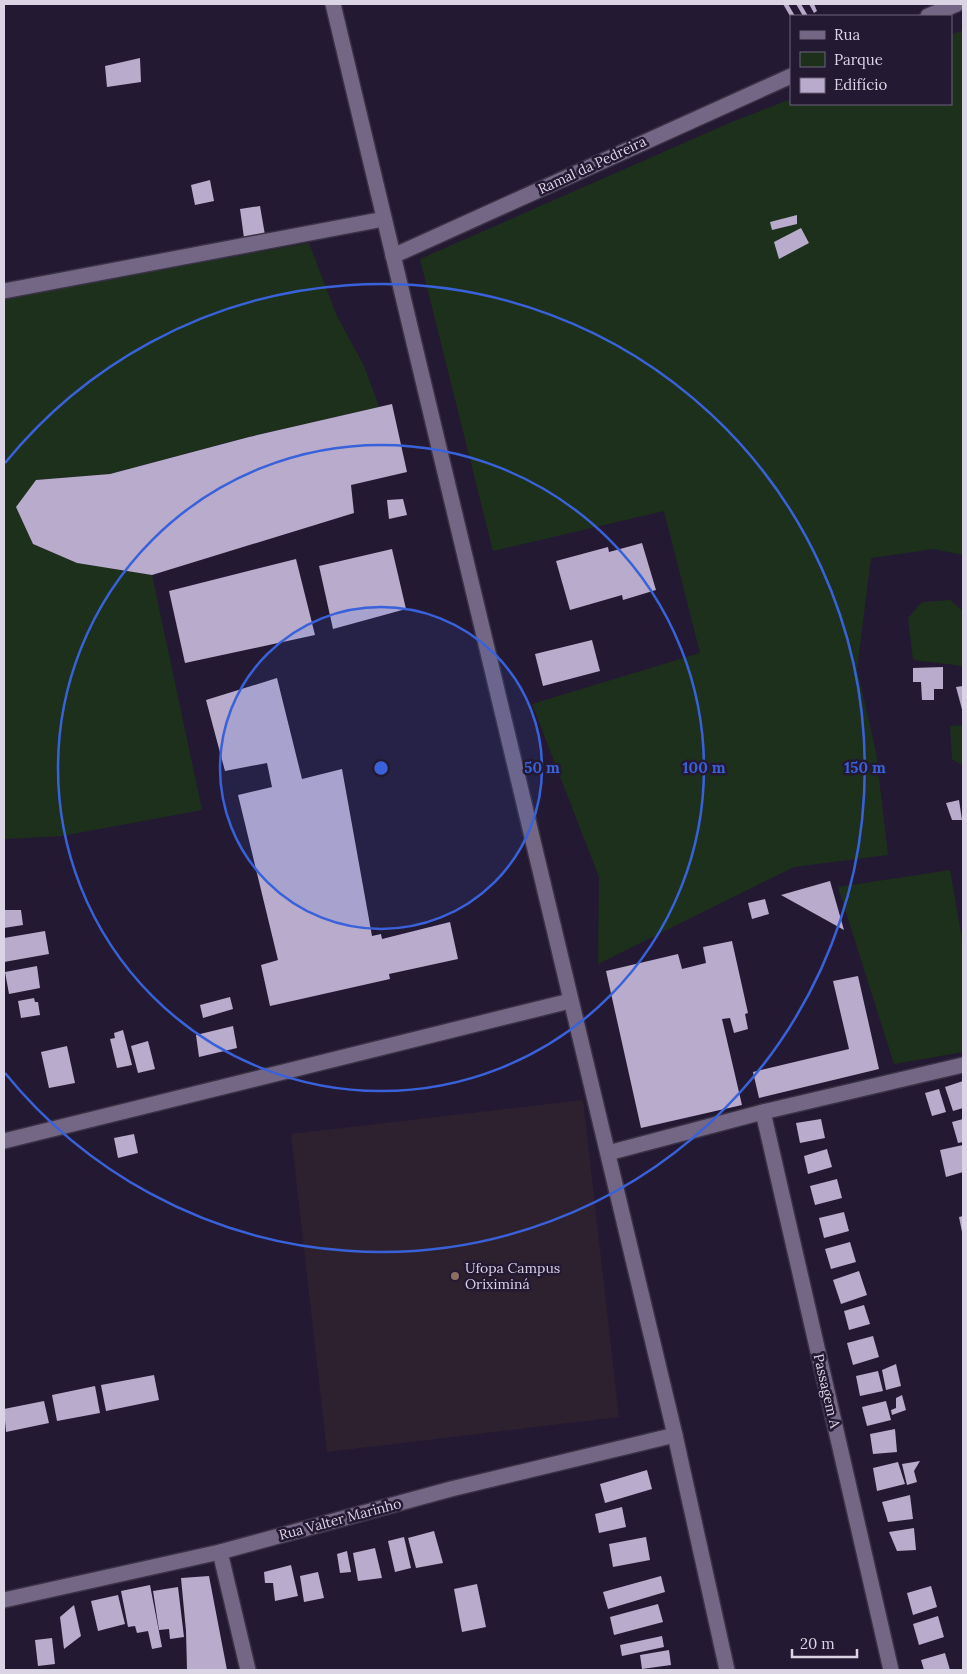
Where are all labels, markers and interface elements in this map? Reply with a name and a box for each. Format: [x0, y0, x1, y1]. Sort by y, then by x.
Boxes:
legend [790, 15, 952, 105]
text: Rua [834, 25, 860, 44]
text: Parque [834, 50, 883, 69]
text: Edifício [834, 75, 887, 94]
street label: Ramal da Pedreira [535, 132, 649, 198]
text: 50 m [524, 758, 560, 777]
text: 100 m [683, 758, 726, 777]
text: 150 m [844, 758, 886, 777]
centre of rings [372, 759, 390, 777]
place label: Ufopa Campus Oriximiná [465, 1259, 560, 1293]
marker: Ufopa Campus Oriximiná [449, 1270, 461, 1282]
street label: Passagem A [810, 1352, 844, 1430]
street label: Rua Valter Marinho [277, 1494, 403, 1544]
scale bar [792, 1626, 857, 1658]
text: 20 m [800, 1634, 835, 1653]

